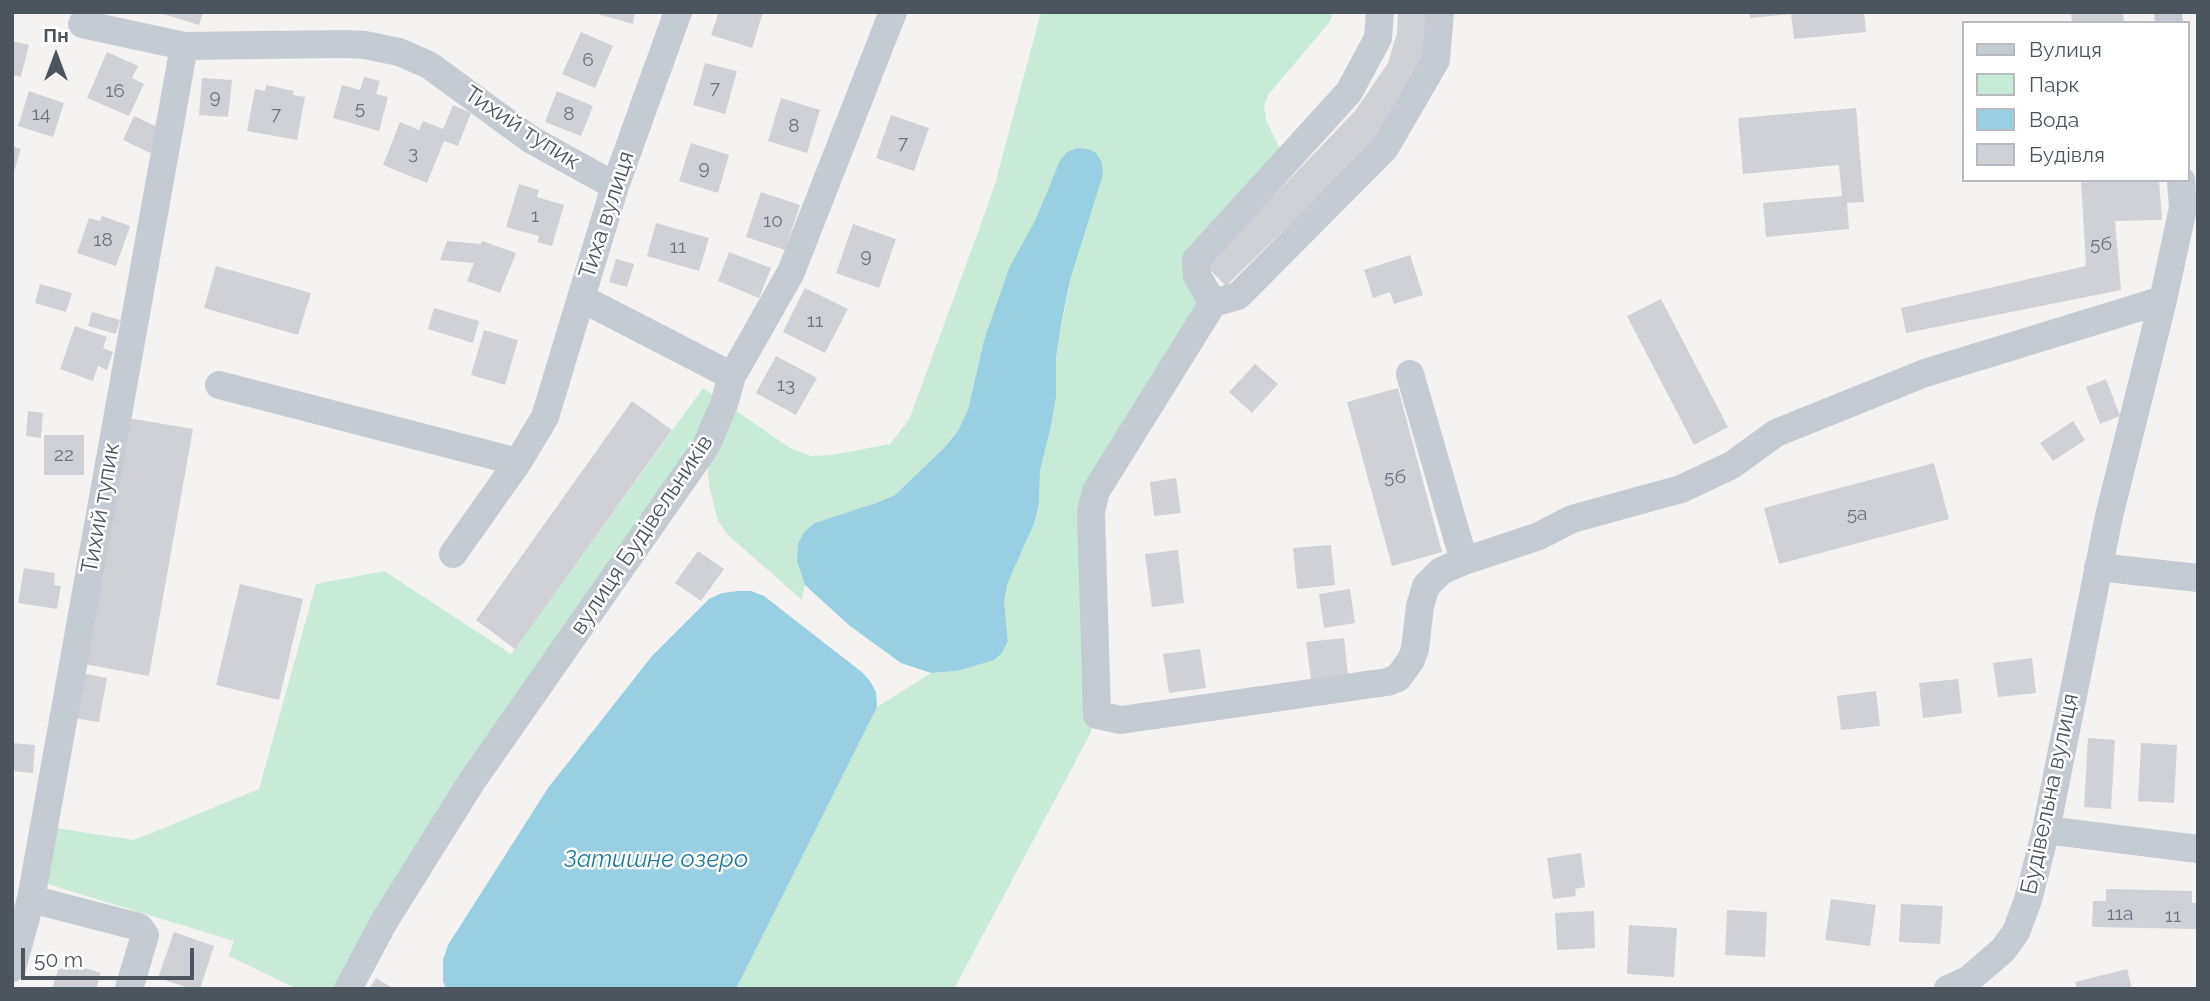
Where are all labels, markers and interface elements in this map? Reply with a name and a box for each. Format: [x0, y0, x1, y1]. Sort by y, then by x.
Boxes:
north arrow [21, 21, 91, 91]
legend [1962, 21, 2189, 182]
text: Пн [43, 24, 69, 46]
text: Вулиця [2029, 37, 2102, 62]
house number: 6 [582, 49, 594, 71]
text: Парк [2029, 72, 2079, 97]
house number: 7 [710, 77, 720, 99]
house number: 16 [105, 80, 125, 102]
street label: Тихий тупик [459, 80, 585, 176]
house number: 9 [209, 86, 221, 108]
house number: 5 [355, 97, 365, 119]
house number: 14 [32, 103, 50, 125]
house number: 7 [271, 103, 281, 125]
house number: 8 [563, 103, 575, 125]
text: Вода [2029, 107, 2079, 132]
house number: 8 [788, 115, 800, 137]
house number: 7 [898, 132, 908, 154]
house number: 3 [408, 142, 418, 164]
text: Будівля [2029, 142, 2105, 167]
street label: Тиха вулиця [573, 148, 641, 282]
house number: 9 [698, 157, 710, 179]
house number: 1 [531, 205, 539, 227]
house number: 10 [763, 210, 783, 232]
house number: 18 [93, 229, 113, 251]
house number: 5б [2090, 233, 2112, 255]
house number: 11 [670, 236, 686, 258]
house number: 9 [860, 245, 872, 267]
house number: 11 [807, 310, 823, 332]
house number: 13 [777, 374, 795, 396]
street label: вулиця Будівельників [565, 430, 719, 640]
street label: Тихий тупик [76, 440, 126, 576]
house number: 22 [54, 444, 74, 466]
house number: 5б [1384, 466, 1406, 488]
house number: 5а [1847, 503, 1867, 525]
street label: Будівельна вулиця [2015, 691, 2085, 897]
water label: Затишне озеро [564, 846, 748, 874]
house number: 11а [2107, 903, 2133, 925]
house number: 11 [2165, 905, 2181, 927]
scale bar [24, 934, 198, 978]
text: 50 m [34, 947, 83, 972]

